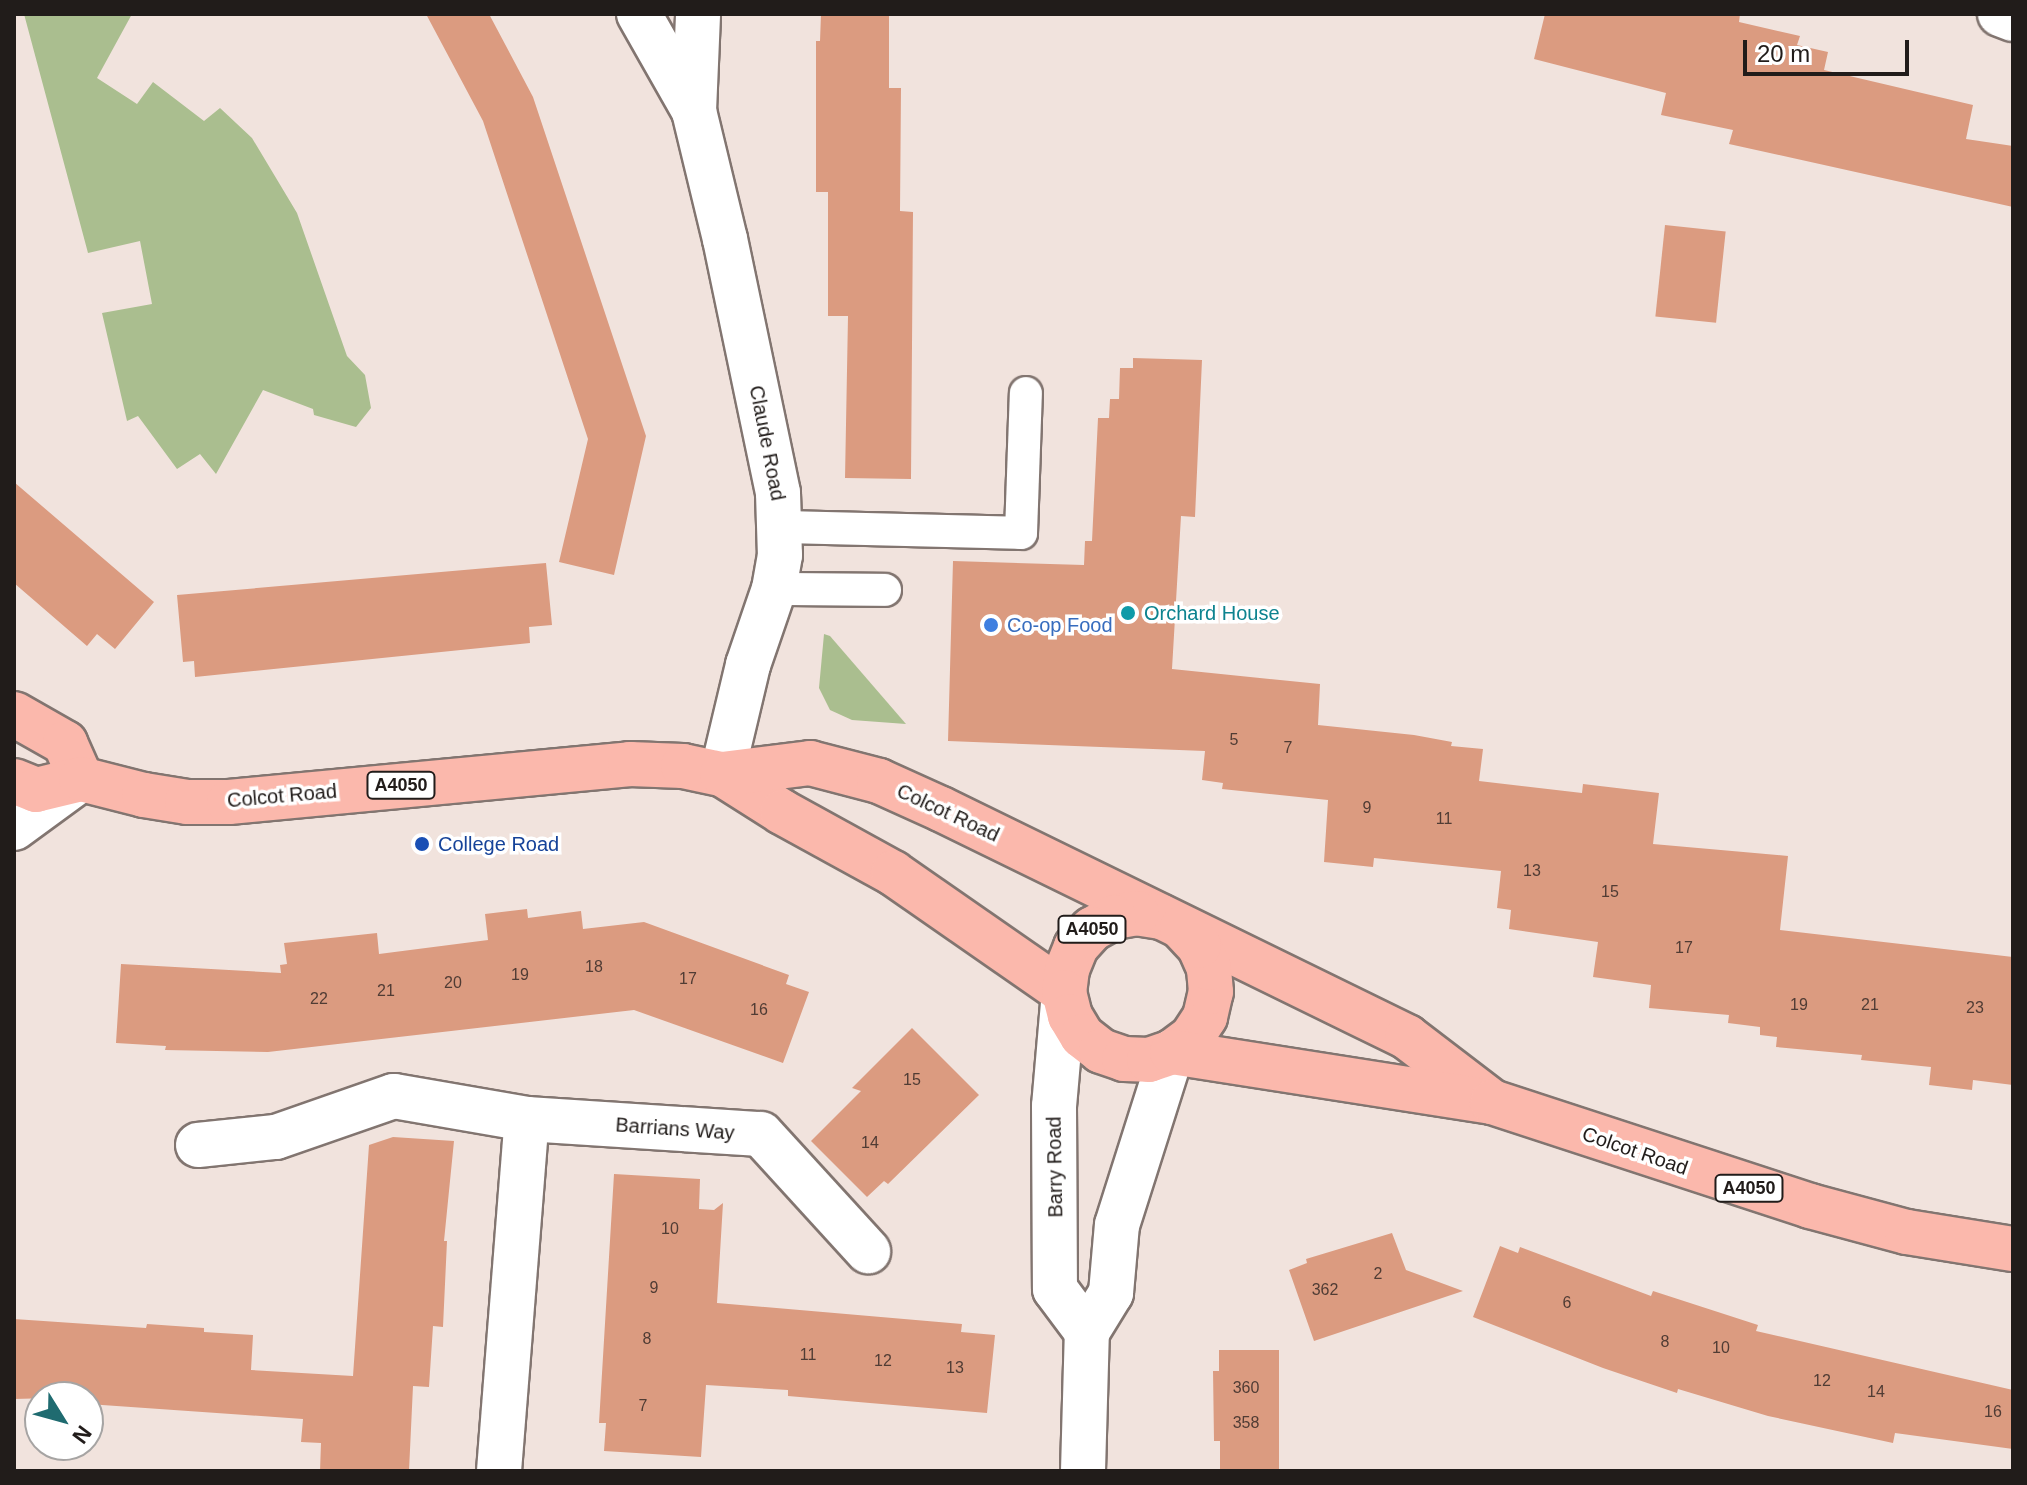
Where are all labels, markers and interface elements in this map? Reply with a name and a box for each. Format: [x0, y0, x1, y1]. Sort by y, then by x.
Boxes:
scale bar [1747, 24, 1913, 74]
text: 20 m [1757, 40, 1810, 67]
street label: Claude Road [744, 383, 790, 503]
place label: Orchard House [1144, 601, 1280, 625]
marker: Orchard House [1119, 604, 1137, 622]
place label: Co-op Food [1007, 613, 1113, 637]
marker: Co-op Food [982, 616, 1000, 634]
house number: 5 [1230, 730, 1238, 750]
house number: 7 [1284, 738, 1292, 758]
road number: A4050 [365, 771, 437, 799]
street label: Colcot Road [226, 779, 338, 813]
street label: Colcot Road [893, 779, 1003, 847]
house number: 9 [1363, 798, 1371, 818]
house number: 11 [1436, 809, 1452, 829]
place label: College Road [438, 832, 559, 856]
marker: College Road [413, 835, 431, 853]
house number: 13 [1523, 861, 1541, 881]
house number: 15 [1601, 882, 1619, 902]
road number: A4050 [1056, 915, 1128, 943]
house number: 17 [1675, 938, 1693, 958]
house number: 18 [585, 957, 603, 977]
house number: 19 [511, 965, 529, 985]
house number: 17 [679, 969, 697, 989]
house number: 20 [444, 973, 462, 993]
house number: 21 [377, 981, 395, 1001]
house number: 22 [310, 989, 328, 1009]
house number: 19 [1790, 995, 1808, 1015]
house number: 21 [1861, 995, 1879, 1015]
house number: 23 [1966, 998, 1984, 1018]
house number: 16 [750, 1000, 768, 1020]
house number: 15 [903, 1070, 921, 1090]
street label: Barrians Way [615, 1113, 735, 1145]
street label: Barry Road [1042, 1116, 1068, 1218]
street label: Colcot Road [1579, 1122, 1691, 1180]
house number: 14 [861, 1133, 879, 1153]
road number: A4050 [1713, 1174, 1785, 1202]
house number: 10 [661, 1219, 679, 1239]
house number: 2 [1374, 1264, 1382, 1284]
house number: 9 [650, 1278, 658, 1298]
house number: 362 [1312, 1280, 1338, 1300]
house number: 6 [1563, 1293, 1571, 1313]
house number: 8 [643, 1329, 651, 1349]
house number: 8 [1661, 1332, 1669, 1352]
house number: 10 [1712, 1338, 1730, 1358]
house number: 11 [800, 1345, 816, 1365]
house number: 12 [874, 1351, 892, 1371]
house number: 13 [946, 1358, 964, 1378]
house number: 12 [1813, 1371, 1831, 1391]
house number: 360 [1233, 1378, 1259, 1398]
north arrow [24, 1381, 104, 1461]
house number: 14 [1867, 1382, 1885, 1402]
house number: 7 [639, 1396, 647, 1416]
house number: 16 [1984, 1402, 2002, 1422]
house number: 358 [1233, 1413, 1259, 1433]
text: N [67, 1421, 97, 1448]

